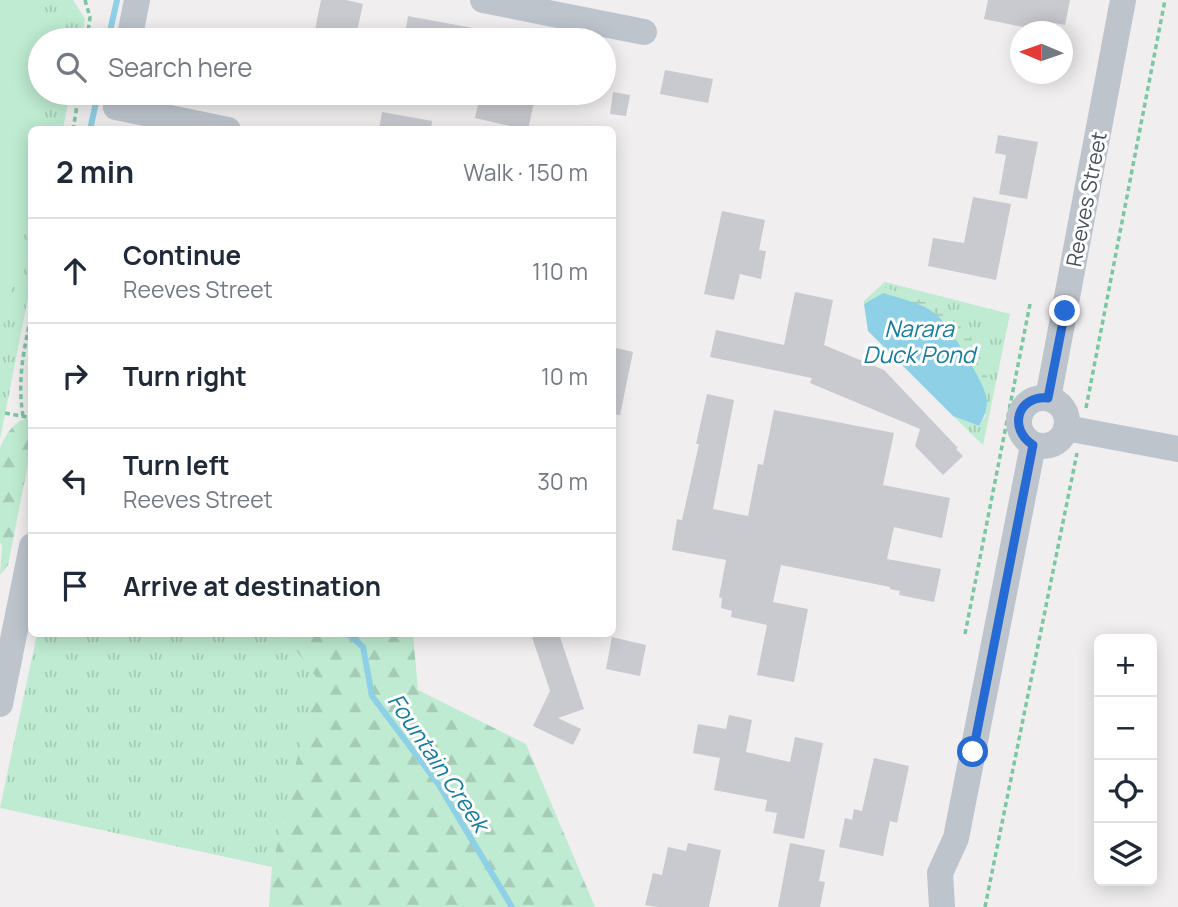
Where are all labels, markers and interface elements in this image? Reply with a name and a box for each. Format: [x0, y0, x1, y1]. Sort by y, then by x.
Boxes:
north arrow [1010, 21, 1073, 84]
search box [28, 28, 616, 105]
icon: search [52, 48, 90, 86]
text: Search here [108, 49, 253, 85]
street label: Reeves Street [1059, 129, 1113, 269]
text: 2 min [56, 151, 134, 192]
text: Walk · 150 m [463, 156, 588, 188]
text: Continue [123, 237, 241, 273]
icon: ahead [56, 252, 94, 290]
text: 110 m [532, 255, 588, 287]
text: Reeves Street [123, 273, 273, 305]
route end [1049, 295, 1080, 326]
water label: Narara Duck Pond [863, 312, 979, 370]
icon: right [56, 357, 94, 395]
text: Turn right [123, 358, 247, 394]
text: 10 m [541, 360, 588, 392]
text: Turn left [123, 447, 230, 483]
icon: left [56, 462, 94, 500]
text: 30 m [537, 465, 588, 497]
text: Reeves Street [123, 483, 273, 515]
icon: arrive [56, 567, 94, 605]
text: Arrive at destination [123, 568, 381, 604]
map controls [1094, 634, 1157, 886]
button: + [1094, 634, 1157, 697]
water label: Fountain Creek [381, 686, 499, 840]
button: − [1094, 697, 1157, 760]
route start [957, 736, 988, 767]
button: locate [1094, 760, 1157, 823]
button: layers [1094, 823, 1157, 886]

